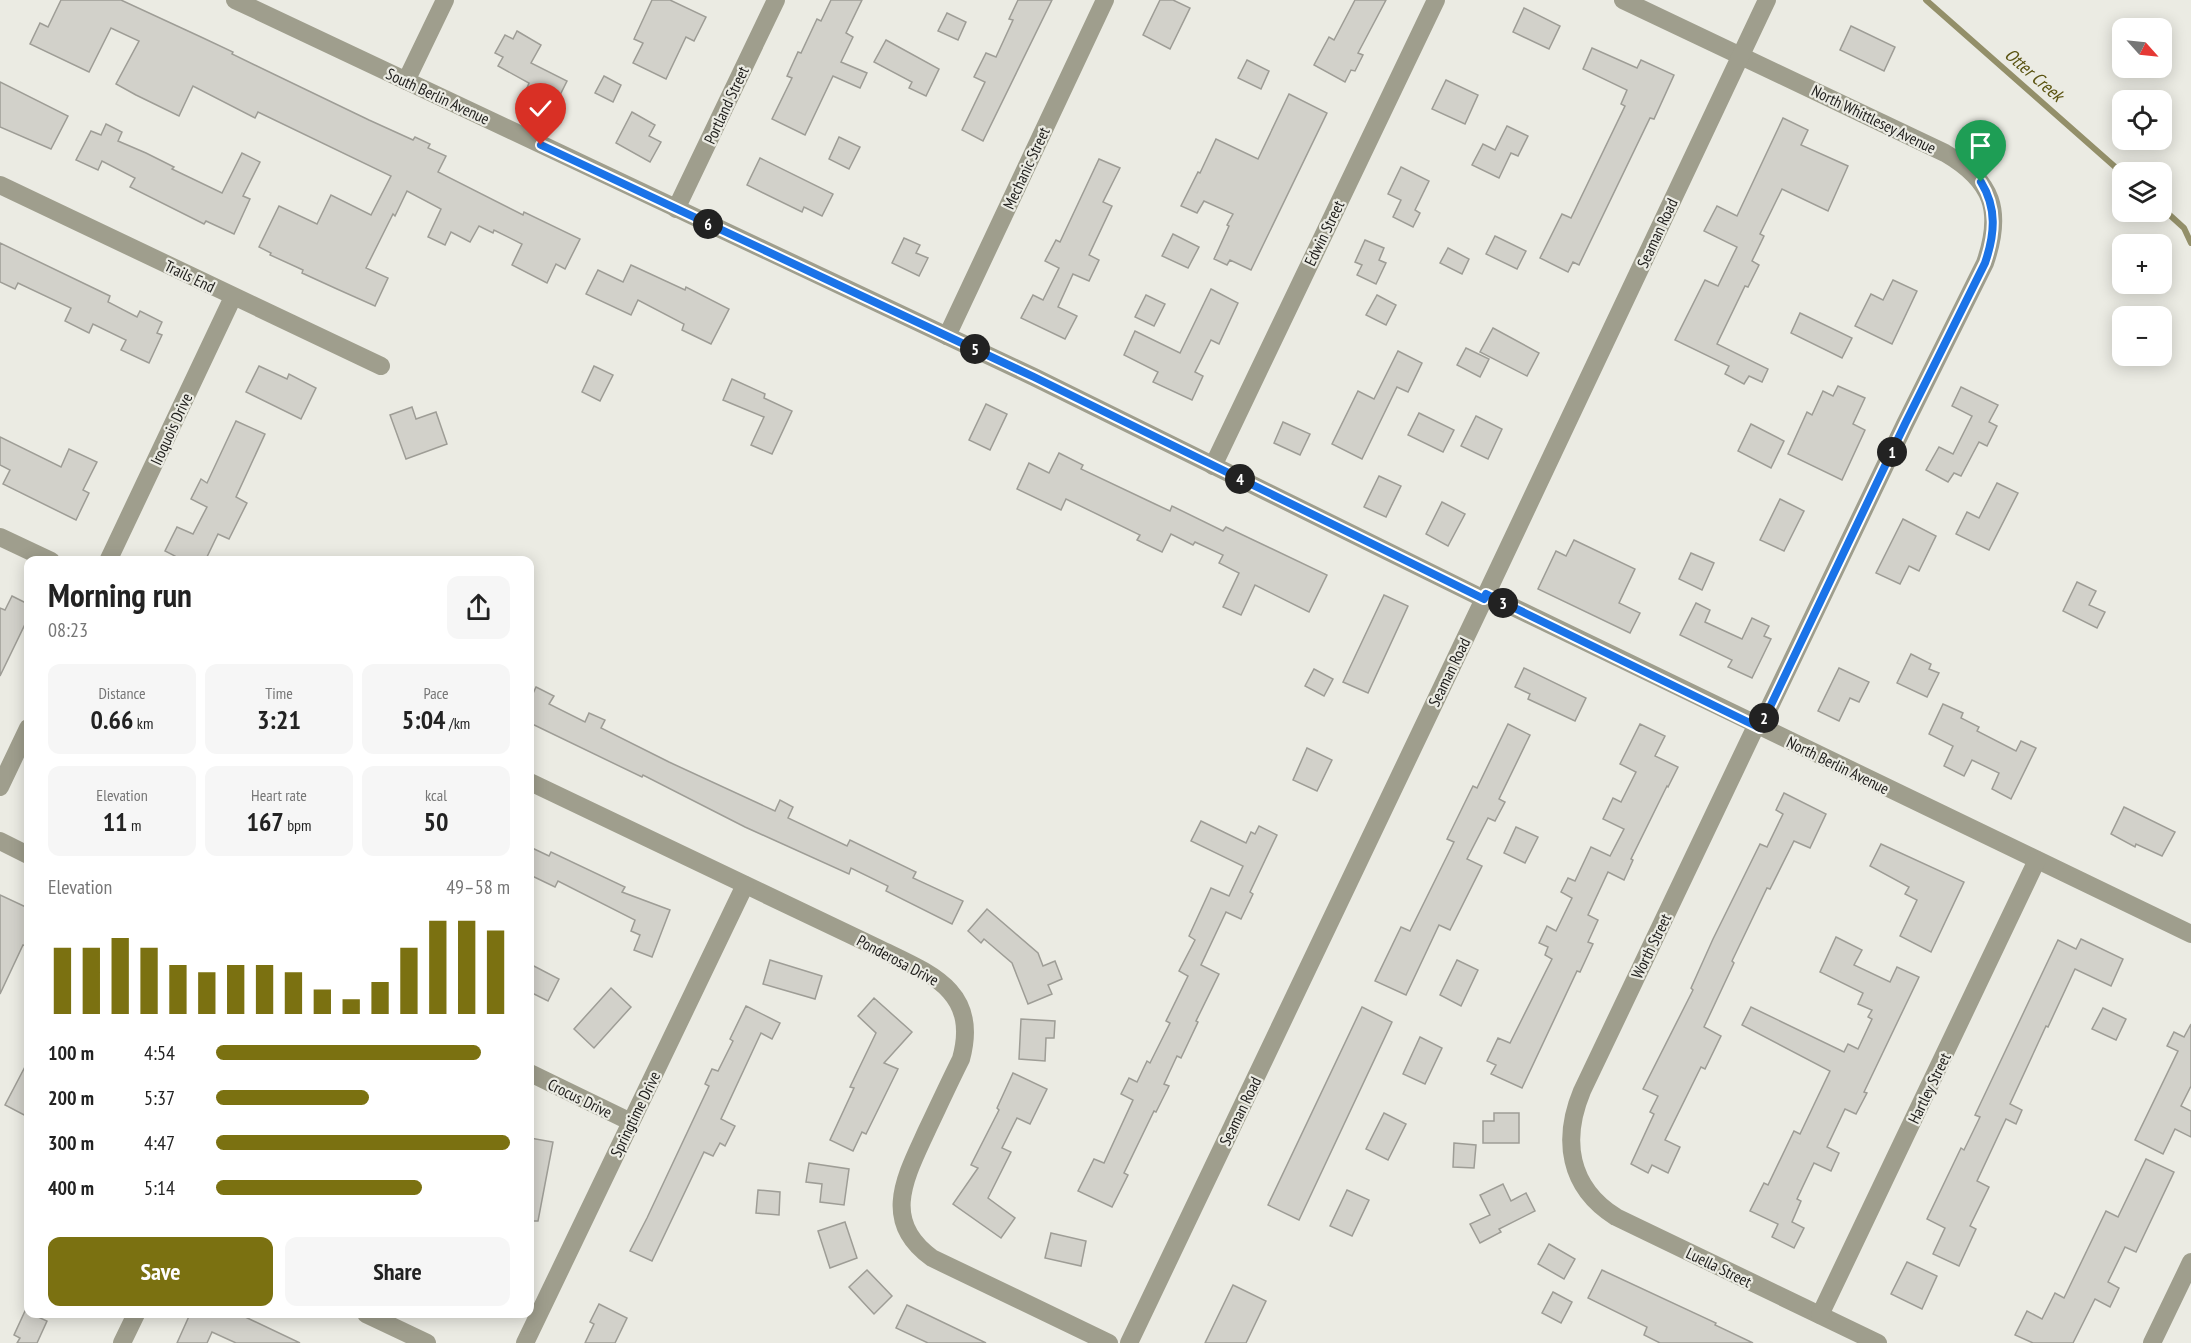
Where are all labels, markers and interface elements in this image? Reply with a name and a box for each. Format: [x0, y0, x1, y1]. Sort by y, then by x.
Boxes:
north arrow [2112, 18, 2172, 78]
map controls [2112, 18, 2172, 366]
water label: Otter Creek [2000, 43, 2070, 108]
street label: Portland Street [699, 62, 753, 147]
street label: South Berlin Avenue [383, 63, 493, 129]
street label: North Whittlesey Avenue [1809, 80, 1939, 158]
pin [515, 83, 566, 145]
button: locate [2112, 90, 2172, 150]
icon: check [524, 92, 557, 125]
pin [1955, 120, 2006, 182]
street label: Mechanic Street [998, 123, 1054, 212]
icon: arrive [1964, 129, 1997, 162]
button: layers [2112, 162, 2172, 222]
street label: Seaman Road [1632, 195, 1682, 271]
street label: Edwin Street [1300, 197, 1349, 269]
pin: 6 [693, 209, 723, 239]
text: 6 [704, 214, 712, 234]
button: + [2112, 234, 2172, 294]
street label: Trails End [162, 255, 218, 297]
button: − [2112, 306, 2172, 366]
pin: 5 [960, 334, 990, 364]
text: 5 [971, 339, 979, 359]
street label: Iroquois Drive [146, 390, 196, 468]
pin: 1 [1877, 437, 1907, 467]
text: 1 [1888, 442, 1896, 462]
pin: 4 [1225, 464, 1255, 494]
text: 4 [1236, 469, 1244, 489]
text: Morning run [48, 573, 192, 616]
button: share [447, 576, 510, 639]
pin: 3 [1488, 588, 1518, 618]
text: 3 [1499, 593, 1507, 613]
text: 08:23 [48, 617, 88, 643]
street label: Seaman Road [1424, 634, 1474, 710]
text: Distance [98, 683, 146, 703]
text: Time [265, 683, 293, 703]
text: Pace [423, 683, 449, 703]
text: 0.66 [91, 703, 133, 736]
text: 3:21 [257, 703, 301, 736]
text: 5:04 [402, 703, 446, 736]
pin: 2 [1749, 703, 1779, 733]
text: 2 [1760, 708, 1768, 728]
text: km [133, 713, 153, 733]
text: /km [446, 713, 470, 733]
street label: North Berlin Avenue [1784, 732, 1892, 798]
text: Elevation [96, 785, 148, 805]
text: Heart rate [251, 785, 307, 805]
text: kcal [425, 785, 447, 805]
text: 11 [103, 805, 128, 838]
text: 167 [246, 805, 284, 838]
text: 50 [424, 805, 448, 838]
text: m [128, 815, 141, 835]
text: bpm [284, 815, 312, 835]
text: Elevation [48, 874, 112, 900]
text: 49–58 m [446, 874, 510, 900]
street label: Worth Street [1627, 910, 1676, 982]
street label: Ponderosa Drive [854, 930, 942, 990]
text: 100 m [48, 1040, 94, 1066]
text: 4:54 [144, 1040, 175, 1066]
street label: Hartley Street [1903, 1049, 1955, 1127]
street label: Springtime Drive [606, 1068, 664, 1160]
street label: Seaman Road [1215, 1073, 1265, 1149]
street label: Crocus Drive [545, 1074, 615, 1122]
text: 200 m [48, 1085, 94, 1111]
text: 5:37 [144, 1085, 175, 1111]
text: 300 m [48, 1130, 94, 1156]
text: 4:47 [144, 1130, 175, 1156]
text: 400 m [48, 1175, 94, 1201]
text: 5:14 [144, 1175, 175, 1201]
button: Save [48, 1237, 273, 1306]
button: Share [285, 1237, 510, 1306]
street label: Luella Street [1683, 1243, 1756, 1292]

